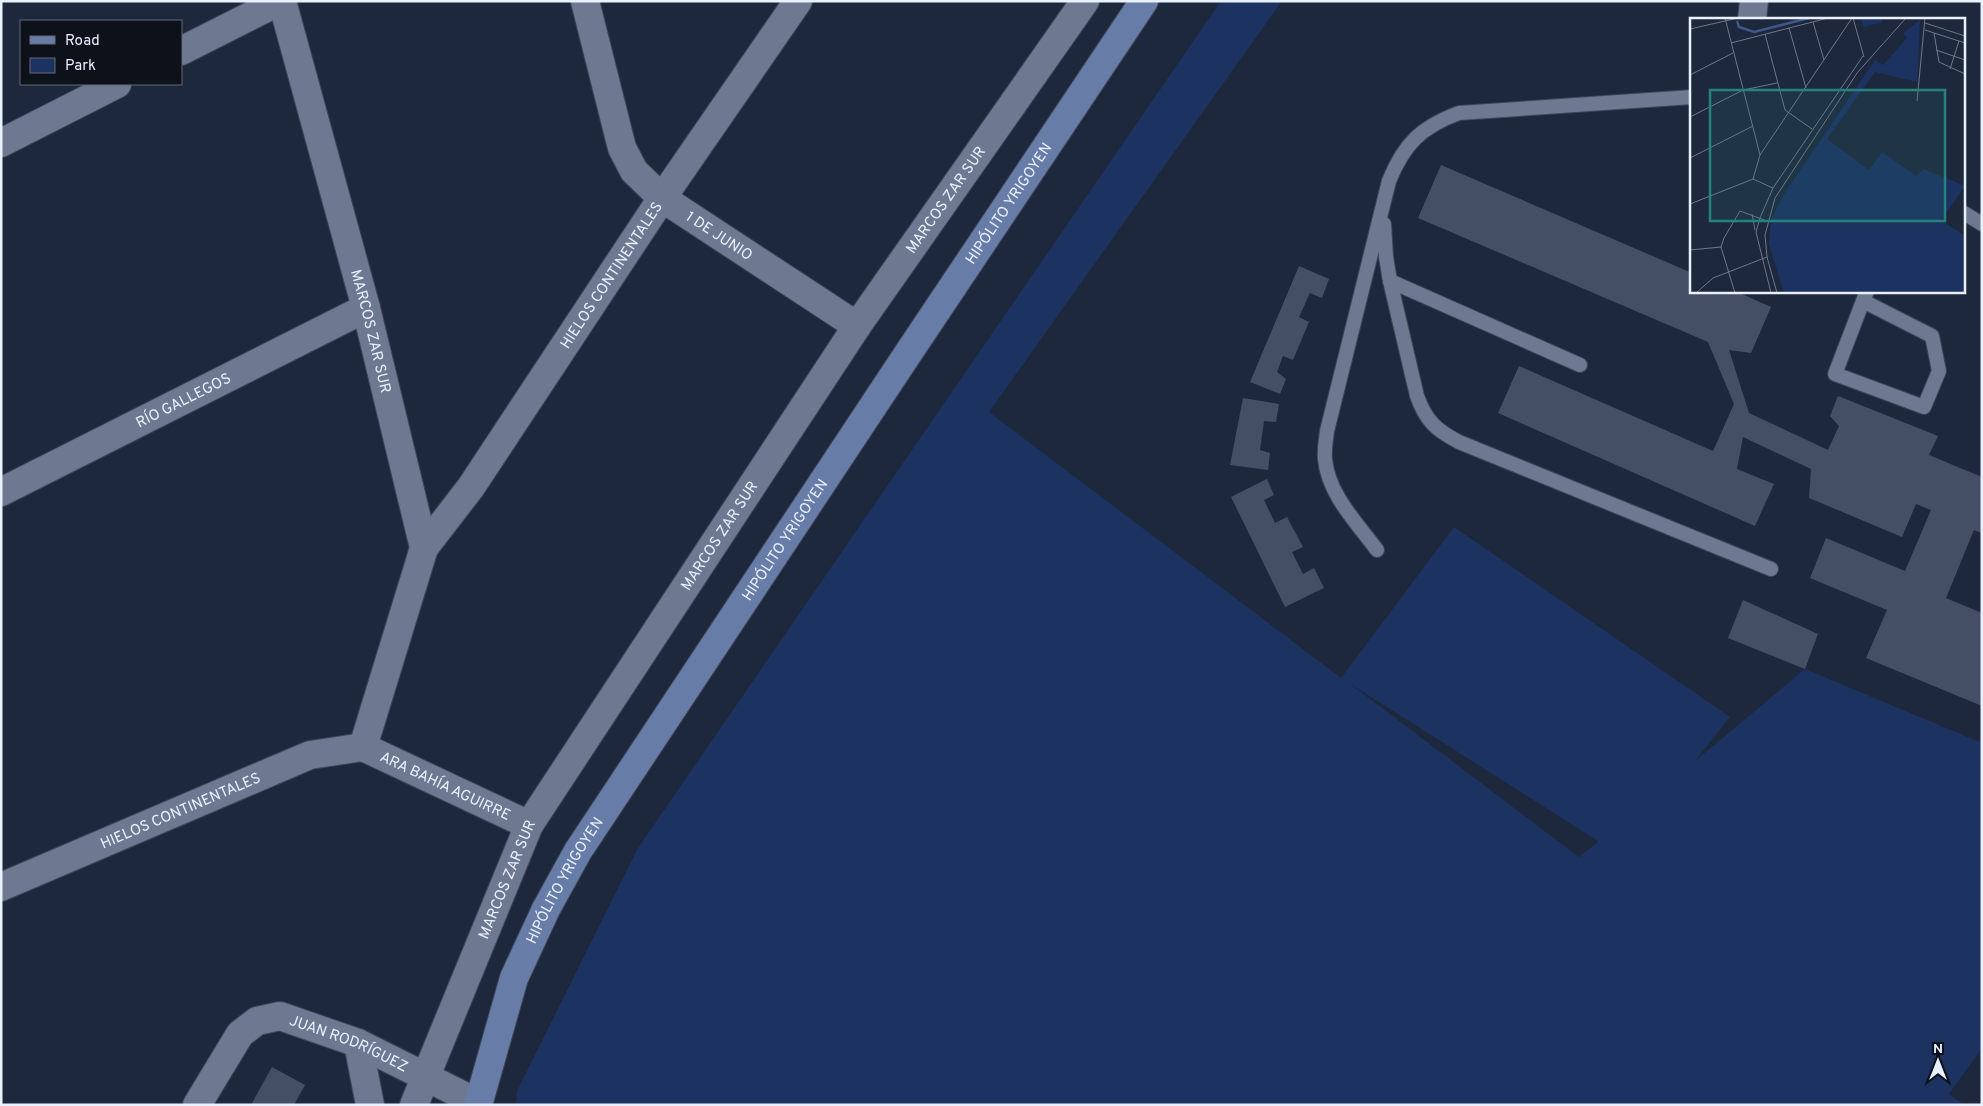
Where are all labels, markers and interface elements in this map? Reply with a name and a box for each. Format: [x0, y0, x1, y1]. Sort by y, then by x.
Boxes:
inset map [1690, 18, 1966, 292]
legend [20, 20, 182, 85]
text: Road [65, 32, 100, 51]
text: Park [65, 57, 96, 76]
street label: HIPÓLITO YRIGOYEN [962, 140, 1057, 269]
street label: MARCOS ZAR SUR [903, 143, 991, 258]
street label: HIELOS CONTINENTALES [557, 199, 668, 353]
street label: 1 DE JUNIO [681, 208, 756, 266]
street label: MARCOS ZAR SUR [345, 268, 394, 395]
street label: RÍO GALLEGOS [133, 370, 235, 433]
street label: HIPÓLITO YRIGOYEN [739, 476, 833, 605]
street label: MARCOS ZAR SUR [678, 478, 763, 595]
street label: ARA BAHÍA AGUIRRE [376, 748, 513, 826]
street label: HIELOS CONTINENTALES [98, 769, 264, 854]
street label: HIPÓLITO YRIGOYEN [523, 814, 609, 947]
street label: MARCOS ZAR SUR [475, 818, 541, 942]
street label: JUAN RODRÍGUEZ [287, 1012, 411, 1077]
north arrow [1913, 1036, 1963, 1086]
text: N [1933, 1041, 1943, 1058]

